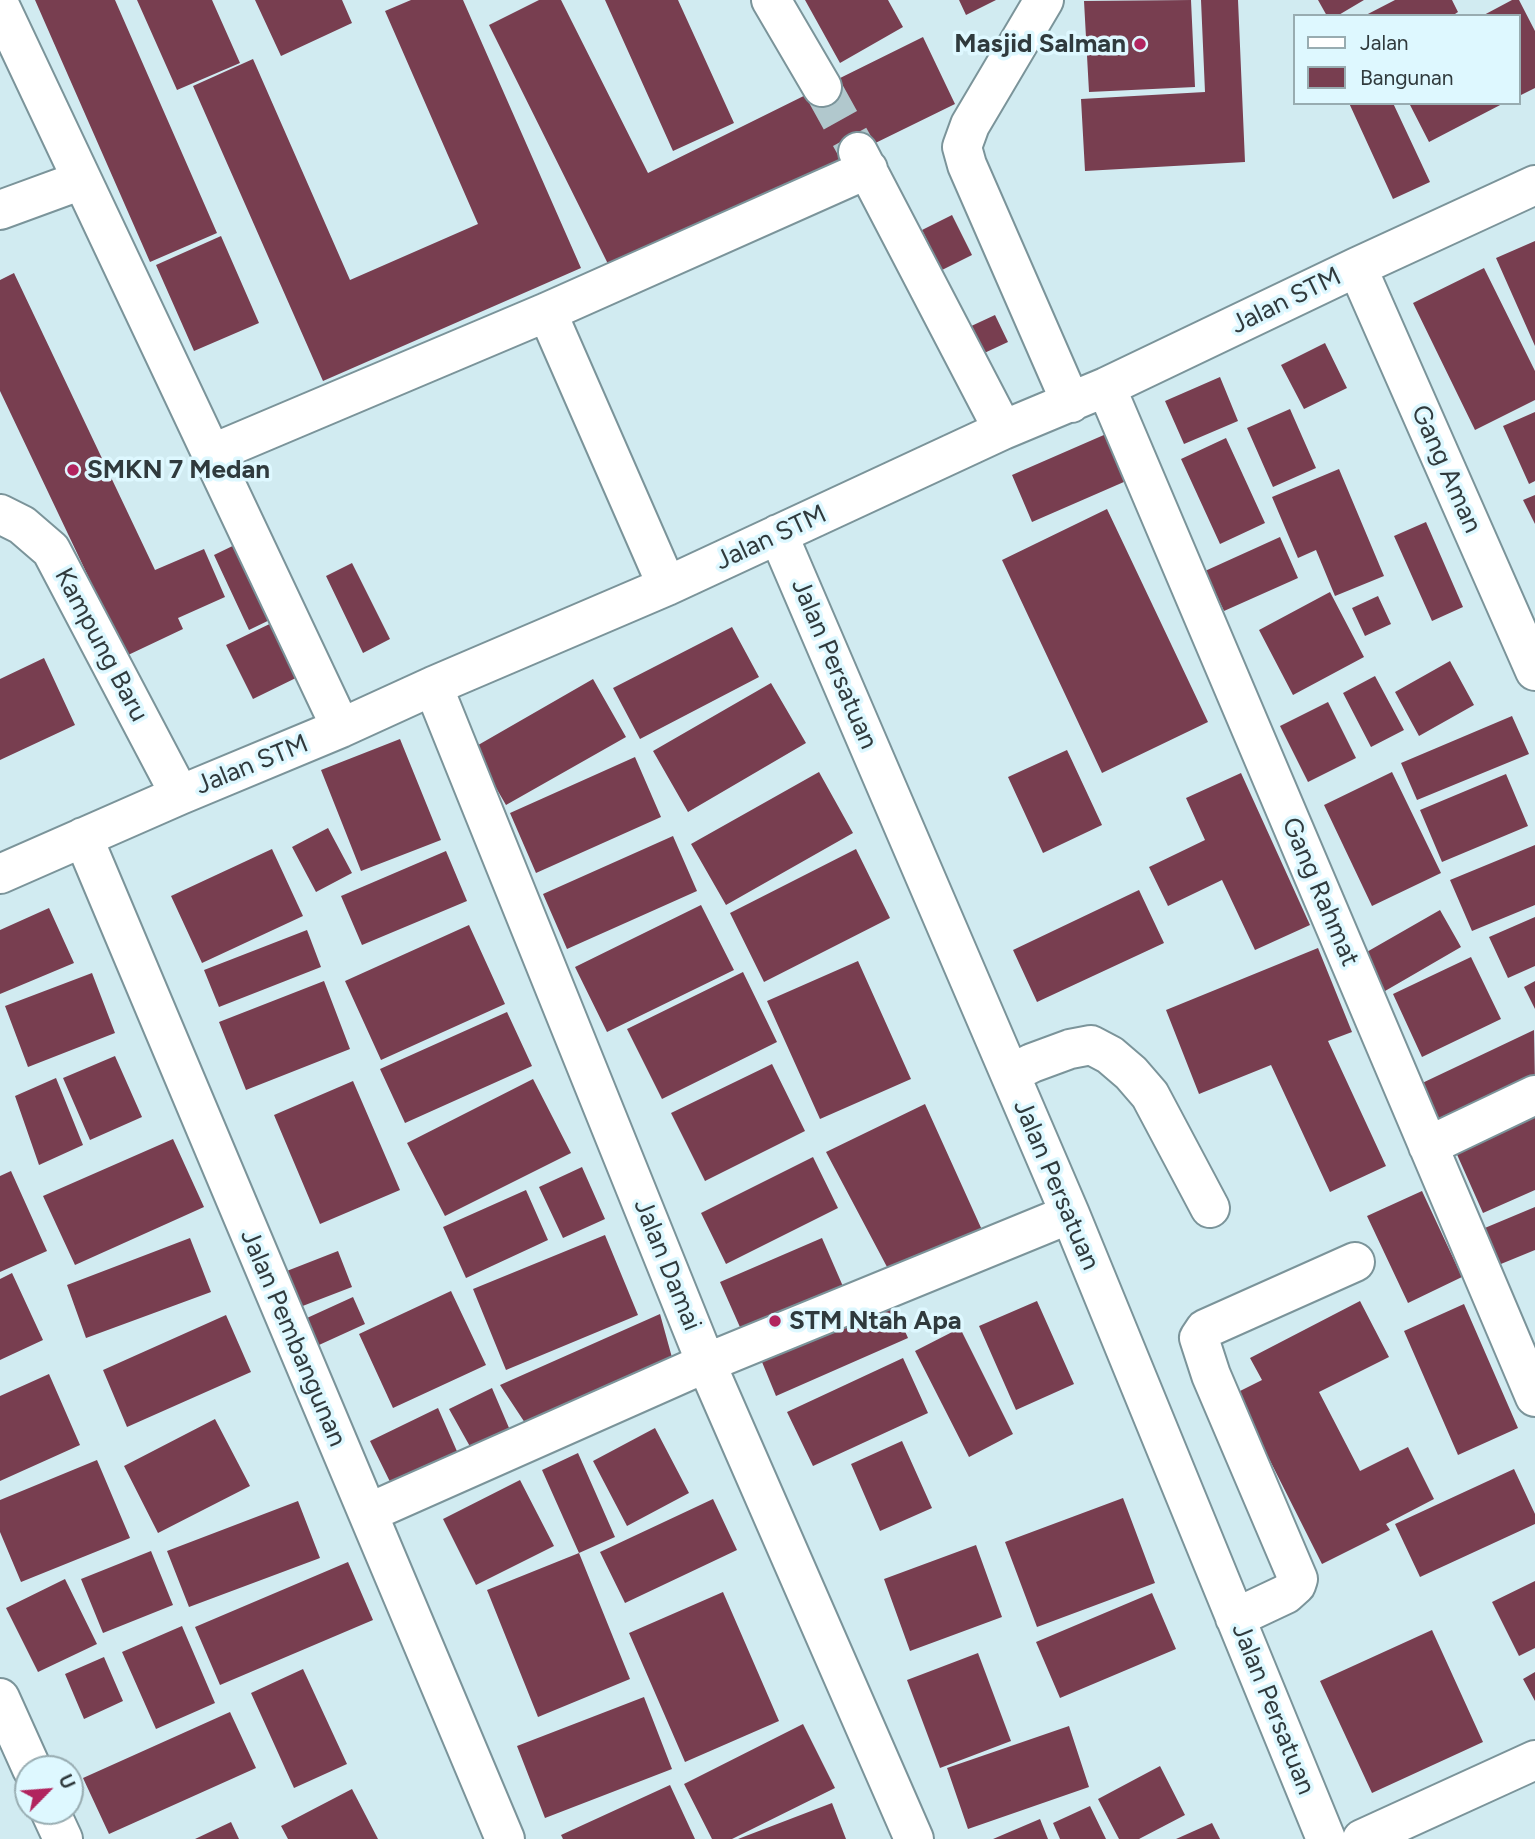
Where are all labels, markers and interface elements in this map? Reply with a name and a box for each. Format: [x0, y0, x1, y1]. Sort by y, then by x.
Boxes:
legend [1294, 14, 1521, 105]
place label: Masjid Salman [954, 28, 1126, 60]
text: Jalan [1360, 30, 1409, 55]
marker: Masjid Salman [1132, 36, 1148, 52]
text: Bangunan [1360, 65, 1453, 90]
street label: Jalan STM [1226, 261, 1346, 341]
street label: Gang Aman [1404, 400, 1488, 538]
place label: SMKN 7 Medan [87, 454, 270, 486]
marker: SMKN 7 Medan [65, 462, 81, 478]
street label: Jalan STM [711, 499, 831, 577]
street label: Kampung Baru [47, 563, 155, 727]
street label: Jalan Persatuan [784, 574, 884, 754]
street label: Jalan STM [191, 728, 313, 802]
street label: Gang Rahmat [1275, 813, 1365, 971]
street label: Jalan Persatuan [1006, 1095, 1106, 1275]
street label: Jalan Damai [626, 1195, 708, 1335]
street label: Jalan Pembangunan [233, 1225, 353, 1451]
place label: STM Ntah Apa [789, 1305, 962, 1337]
marker: STM Ntah Apa [767, 1313, 783, 1329]
street label: Jalan Persatuan [1224, 1619, 1322, 1799]
north arrow [14, 1755, 84, 1825]
text: U [53, 1771, 80, 1793]

